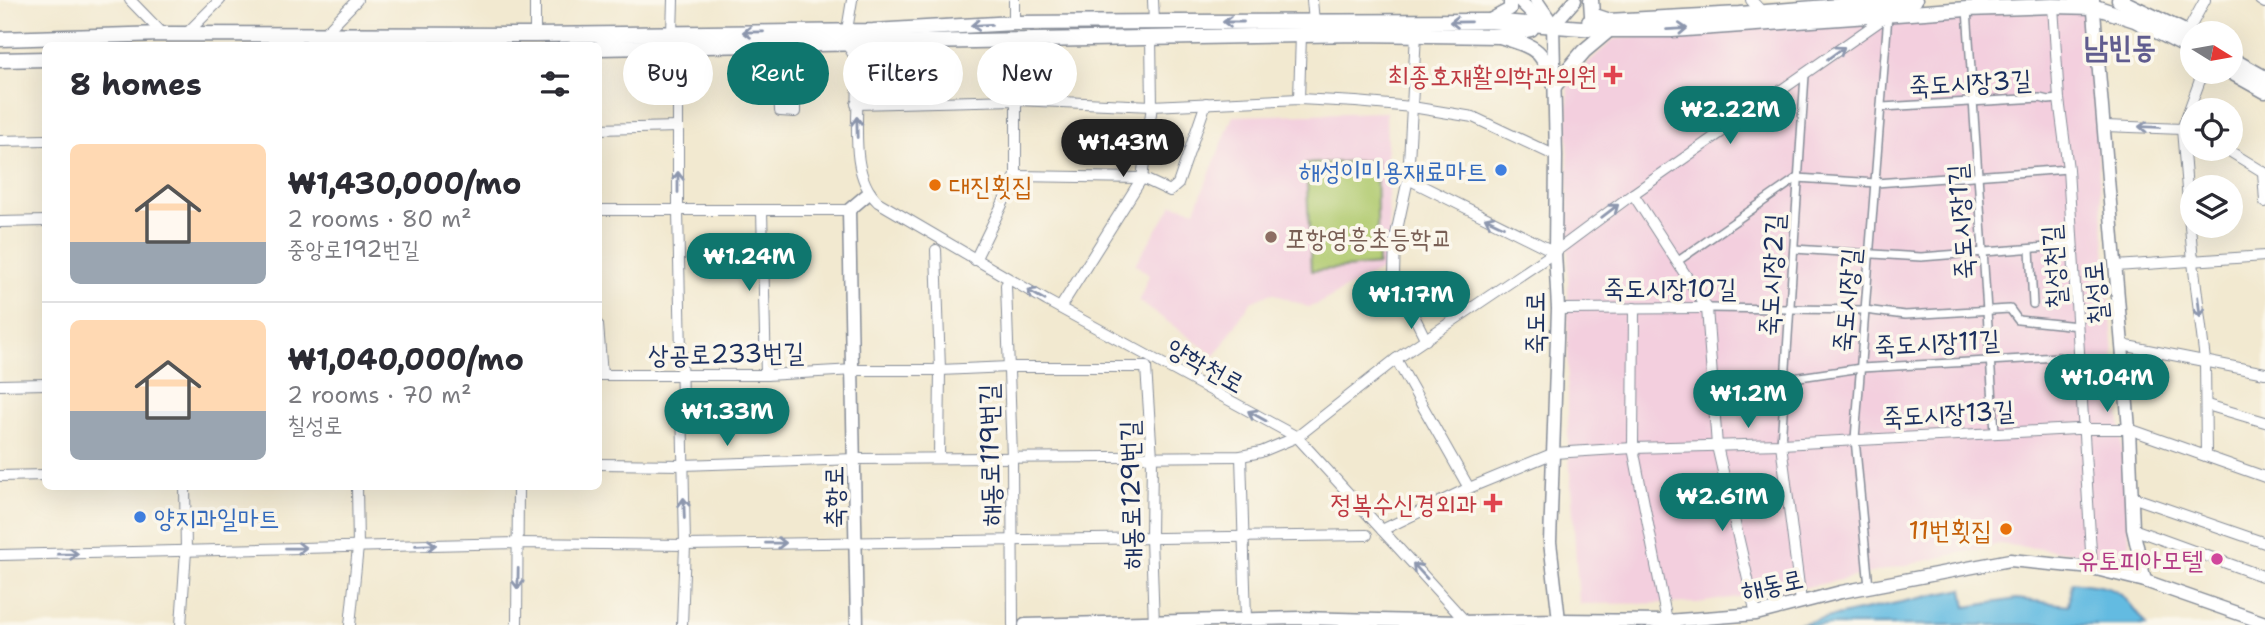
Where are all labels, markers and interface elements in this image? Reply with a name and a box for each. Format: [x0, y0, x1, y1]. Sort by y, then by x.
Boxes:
one-way arrow [1221, 15, 1244, 29]
one-way arrow [1449, 15, 1472, 28]
one-way arrow [970, 18, 993, 31]
north arrow [2180, 21, 2244, 84]
map controls [2180, 21, 2243, 238]
one-way arrow [1665, 23, 1688, 36]
one-way arrow [742, 25, 765, 39]
district label: 남빈동 [2084, 26, 2156, 67]
chip: Buy [623, 42, 713, 105]
chip: Rent [727, 42, 829, 105]
chip: Filters [843, 42, 963, 105]
chip: New [977, 42, 1077, 105]
one-way arrow [1826, 45, 1845, 60]
place label: 최종호재활의학과의원 [1388, 58, 1597, 93]
street label: 죽도시장3길 [1908, 61, 2032, 103]
text: 8 homes [70, 64, 202, 105]
icon: filters [536, 65, 574, 103]
marker: 최종호재활의학과의원 [1603, 65, 1623, 85]
pin: ₩2.22M [1673, 86, 1787, 146]
text: ₩2.22M [1680, 94, 1780, 124]
button: locate [2180, 98, 2243, 161]
one-way arrow [850, 116, 864, 139]
pin: ₩1.43M [1066, 120, 1180, 179]
one-way arrow [2138, 121, 2161, 134]
text: ₩1.43M [1077, 127, 1169, 157]
place label: 해성이미용재료마트 [1299, 153, 1487, 188]
marker: 해성이미용재료마트 [1493, 162, 1509, 178]
text: ₩1,430,000/mo [287, 163, 522, 204]
street label: 죽도시장1길 [1939, 163, 1981, 281]
place label: 대진횟집 [949, 168, 1033, 203]
one-way arrow [671, 171, 685, 194]
icon: home [126, 172, 210, 256]
button: layers [2180, 175, 2243, 238]
marker: 대진횟집 [927, 177, 943, 193]
text: 2 rooms · 80 m² [287, 204, 472, 234]
one-way arrow [1600, 204, 1619, 219]
street label: 죽도시장2길 [1750, 213, 1792, 337]
one-way arrow [1484, 214, 1505, 228]
place label: 포항영흥초등학교 [1285, 220, 1452, 255]
street label: 칠성천길 [2033, 224, 2073, 310]
marker: 포항영흥초등학교 [1263, 229, 1279, 245]
pin: ₩1.24M [692, 233, 806, 293]
text: 중앙로192번길 [287, 234, 419, 264]
text: ₩1.24M [703, 241, 795, 271]
street label: 죽도시장길 [1824, 246, 1868, 354]
street label: 칠성로 [2075, 260, 2115, 326]
street label: 죽도시장10길 [1604, 270, 1737, 305]
pin: ₩1.17M [1354, 272, 1468, 331]
text: ₩1.17M [1368, 279, 1454, 309]
one-way arrow [1026, 288, 1047, 301]
street label: 죽도로 [1517, 292, 1552, 354]
one-way arrow [2192, 295, 2205, 318]
street label: 죽도시장11길 [1873, 321, 2001, 363]
street label: 양학천로 [1161, 329, 1251, 401]
street label: 상공로233번길 [648, 334, 805, 372]
text: ₩1,040,000/mo [287, 339, 524, 380]
icon: home [126, 348, 210, 432]
pin: ₩1.04M [2050, 354, 2164, 414]
text: ₩1.04M [2060, 362, 2154, 392]
pin: ₩1.2M [1699, 370, 1797, 430]
text: ₩1.2M [1709, 378, 1787, 408]
text: 2 rooms · 70 m² [287, 380, 472, 410]
street label: 해동로119번길 [970, 383, 1008, 527]
pin: ₩1.33M [670, 388, 784, 448]
street label: 죽도시장13길 [1881, 392, 2015, 434]
text: ₩1.33M [680, 396, 774, 426]
one-way arrow [1247, 409, 1267, 423]
text: 칠성로 [287, 410, 343, 440]
street label: 해동로129번길 [1111, 420, 1149, 570]
street label: 축항로 [816, 466, 851, 528]
pin: ₩2.61M [1665, 474, 1779, 533]
text: ₩2.61M [1676, 481, 1768, 511]
place label: 정복수신경외과 [1331, 486, 1477, 521]
marker: 정복수신경외과 [1483, 493, 1503, 513]
one-way arrow [677, 497, 690, 520]
place label: 양지과일마트 [154, 500, 280, 535]
marker: 양지과일마트 [132, 509, 148, 525]
place label: 11번횟집 [1908, 512, 1992, 547]
marker: 11번횟집 [1998, 521, 2014, 537]
one-way arrow [764, 536, 787, 549]
one-way arrow [414, 538, 437, 552]
one-way arrow [284, 542, 307, 555]
place label: 유토피아모텔 [2077, 542, 2203, 577]
one-way arrow [56, 547, 79, 560]
marker: 유토피아모텔 [2209, 551, 2225, 567]
street label: 해동로 [1738, 560, 1806, 608]
one-way arrow [1412, 562, 1428, 580]
one-way arrow [511, 567, 525, 590]

